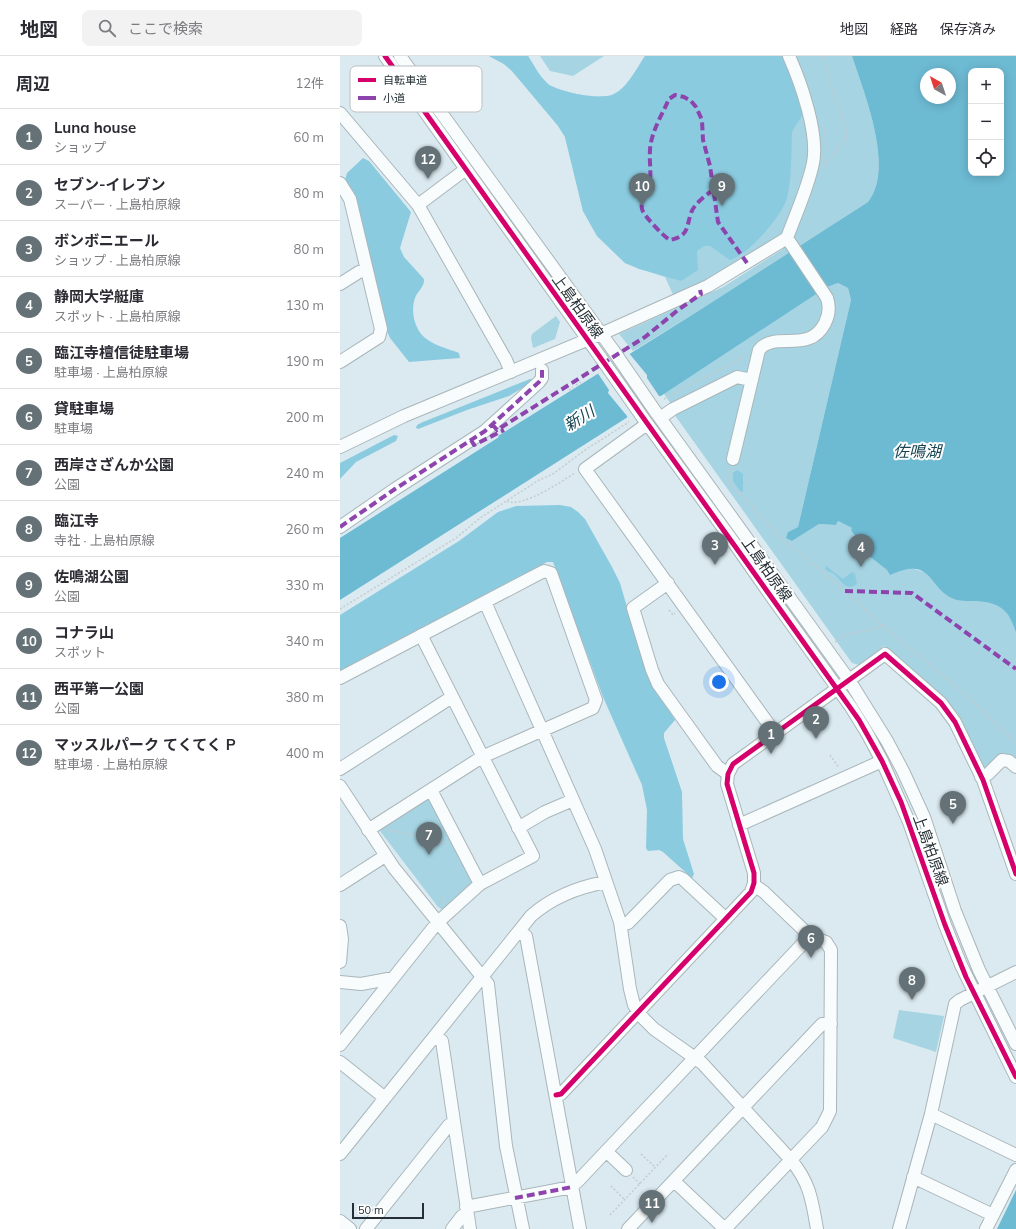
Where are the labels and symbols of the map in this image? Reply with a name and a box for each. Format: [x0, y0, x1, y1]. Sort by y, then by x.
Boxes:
legend [350, 66, 482, 112]
north arrow [920, 68, 956, 104]
text: 自転車道 [383, 73, 427, 87]
text: 小道 [383, 91, 405, 105]
pin: 12 [415, 146, 441, 179]
pin: 10 [629, 173, 655, 206]
pin: 9 [709, 173, 735, 206]
street label: 上島柏原線 [548, 270, 608, 342]
water label: 新川 [560, 400, 600, 435]
water label: 佐鳴湖 [893, 441, 944, 461]
pin: 3 [702, 532, 728, 565]
street label: 上島柏原線 [738, 533, 796, 605]
pin: 4 [848, 534, 874, 567]
your location [709, 672, 729, 692]
pin: 2 [803, 706, 829, 739]
pin: 1 [758, 721, 784, 754]
pin: 5 [940, 791, 966, 824]
street label: 上島柏原線 [909, 812, 953, 888]
pin: 7 [416, 822, 442, 855]
pin: 6 [798, 925, 824, 958]
pin: 8 [899, 967, 925, 1000]
pin: 11 [639, 1190, 665, 1223]
scale bar [352, 1201, 424, 1220]

